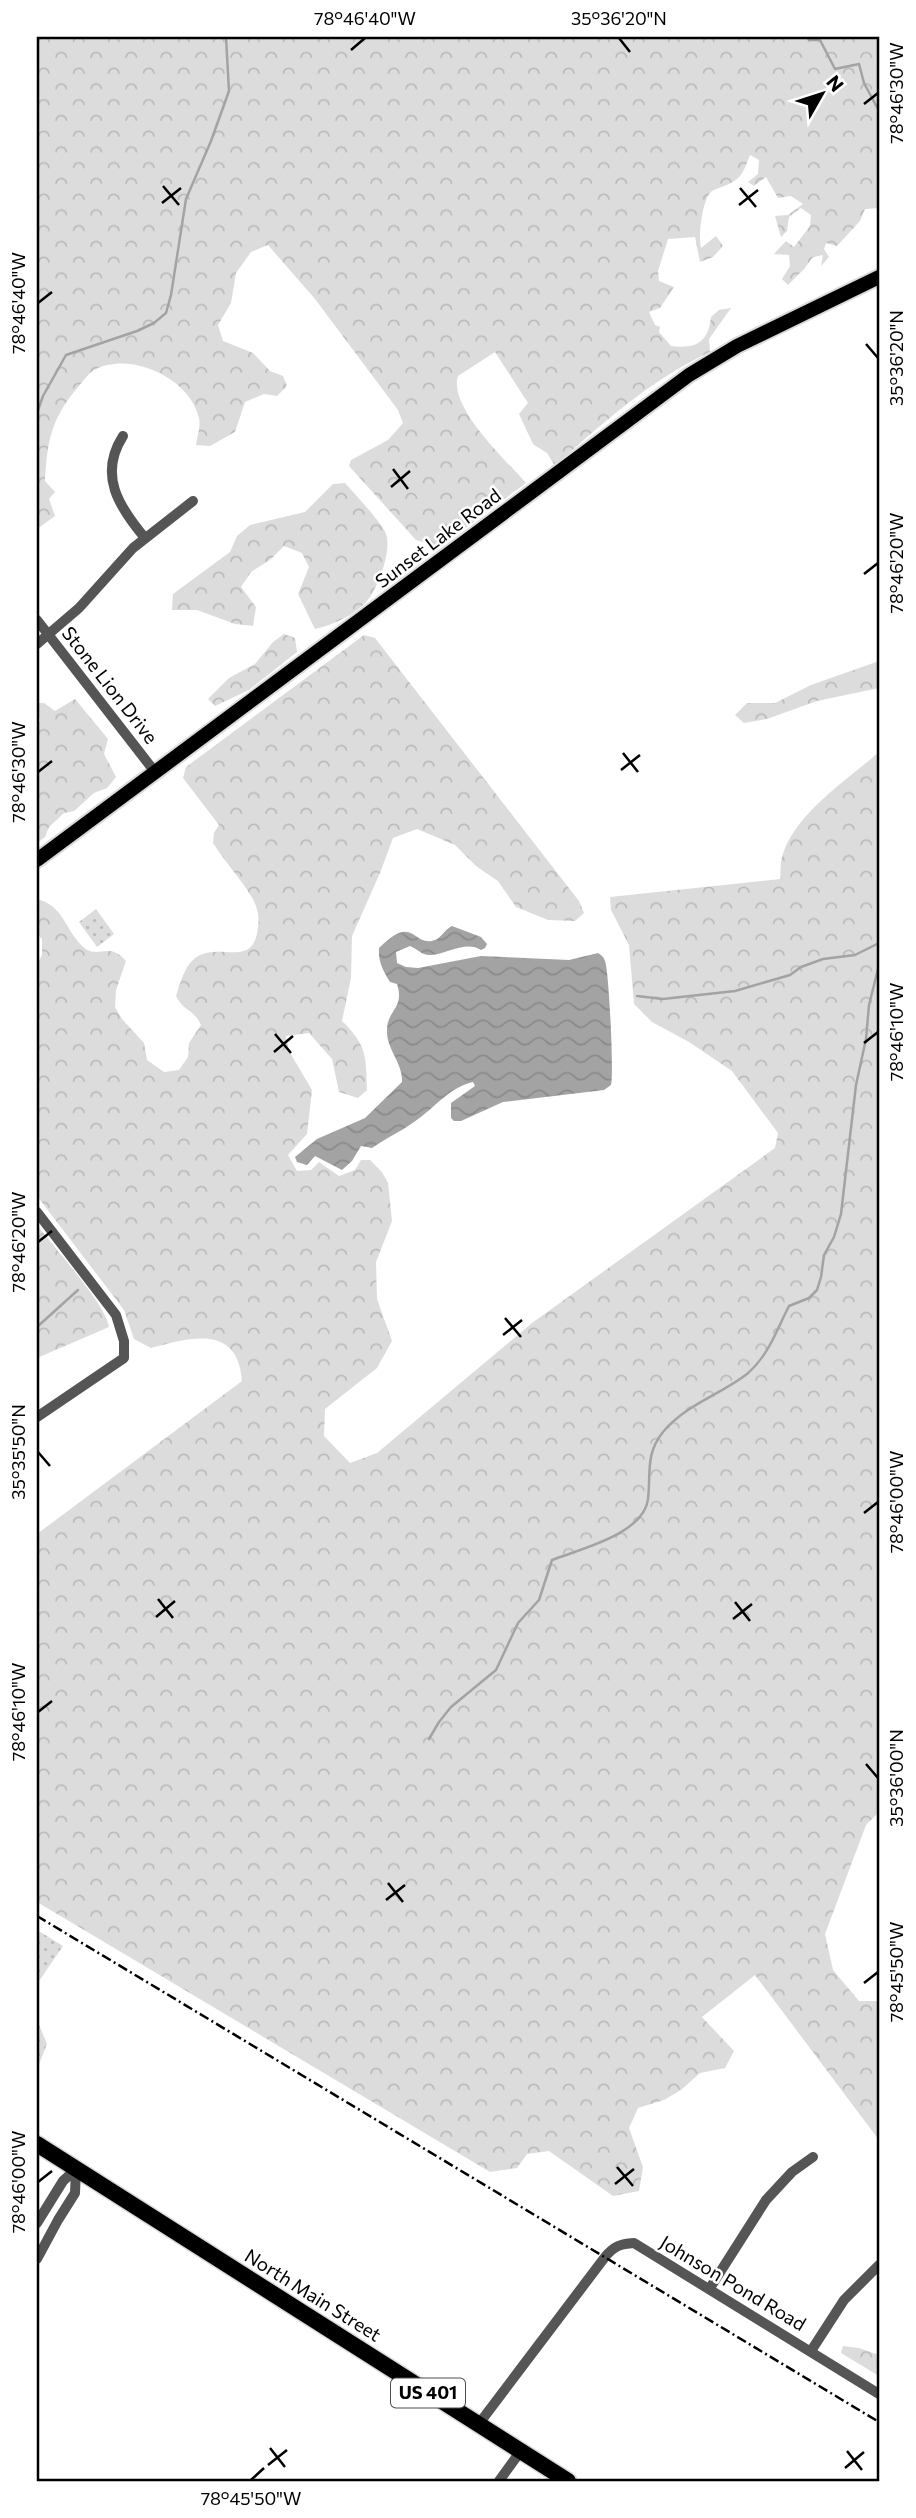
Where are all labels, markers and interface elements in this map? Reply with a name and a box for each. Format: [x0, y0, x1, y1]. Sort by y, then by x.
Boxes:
text: 78°46'40"W [314, 7, 416, 29]
text: 35°36'20"N [571, 7, 667, 29]
text: 78°46'30"W [885, 42, 907, 144]
north arrow [786, 60, 856, 130]
text: N [822, 70, 849, 96]
text: 78°46'40"W [7, 252, 29, 354]
text: 35°36'20"N [885, 310, 907, 406]
street label: Sunset Lake Road [370, 483, 505, 592]
text: 78°46'20"W [885, 513, 907, 613]
street label: Stone Lion Drive [58, 622, 163, 748]
text: 78°46'30"W [7, 721, 29, 823]
text: 78°46'10"W [885, 983, 907, 1081]
text: 78°46'20"W [7, 1192, 29, 1292]
text: 35°35'50"N [7, 1404, 29, 1500]
text: 78°46'00"W [885, 1451, 907, 1553]
text: 78°46'10"W [7, 1663, 29, 1761]
text: 35°36'00"N [885, 1729, 907, 1827]
text: 78°45'50"W [885, 1922, 907, 2022]
text: 78°46'00"W [7, 2131, 29, 2233]
street label: Johnson Pond Road [656, 2230, 810, 2335]
street label: North Main Street [241, 2243, 386, 2346]
road number: US 401 [391, 2378, 465, 2407]
text: 78°45'50"W [201, 2487, 301, 2509]

